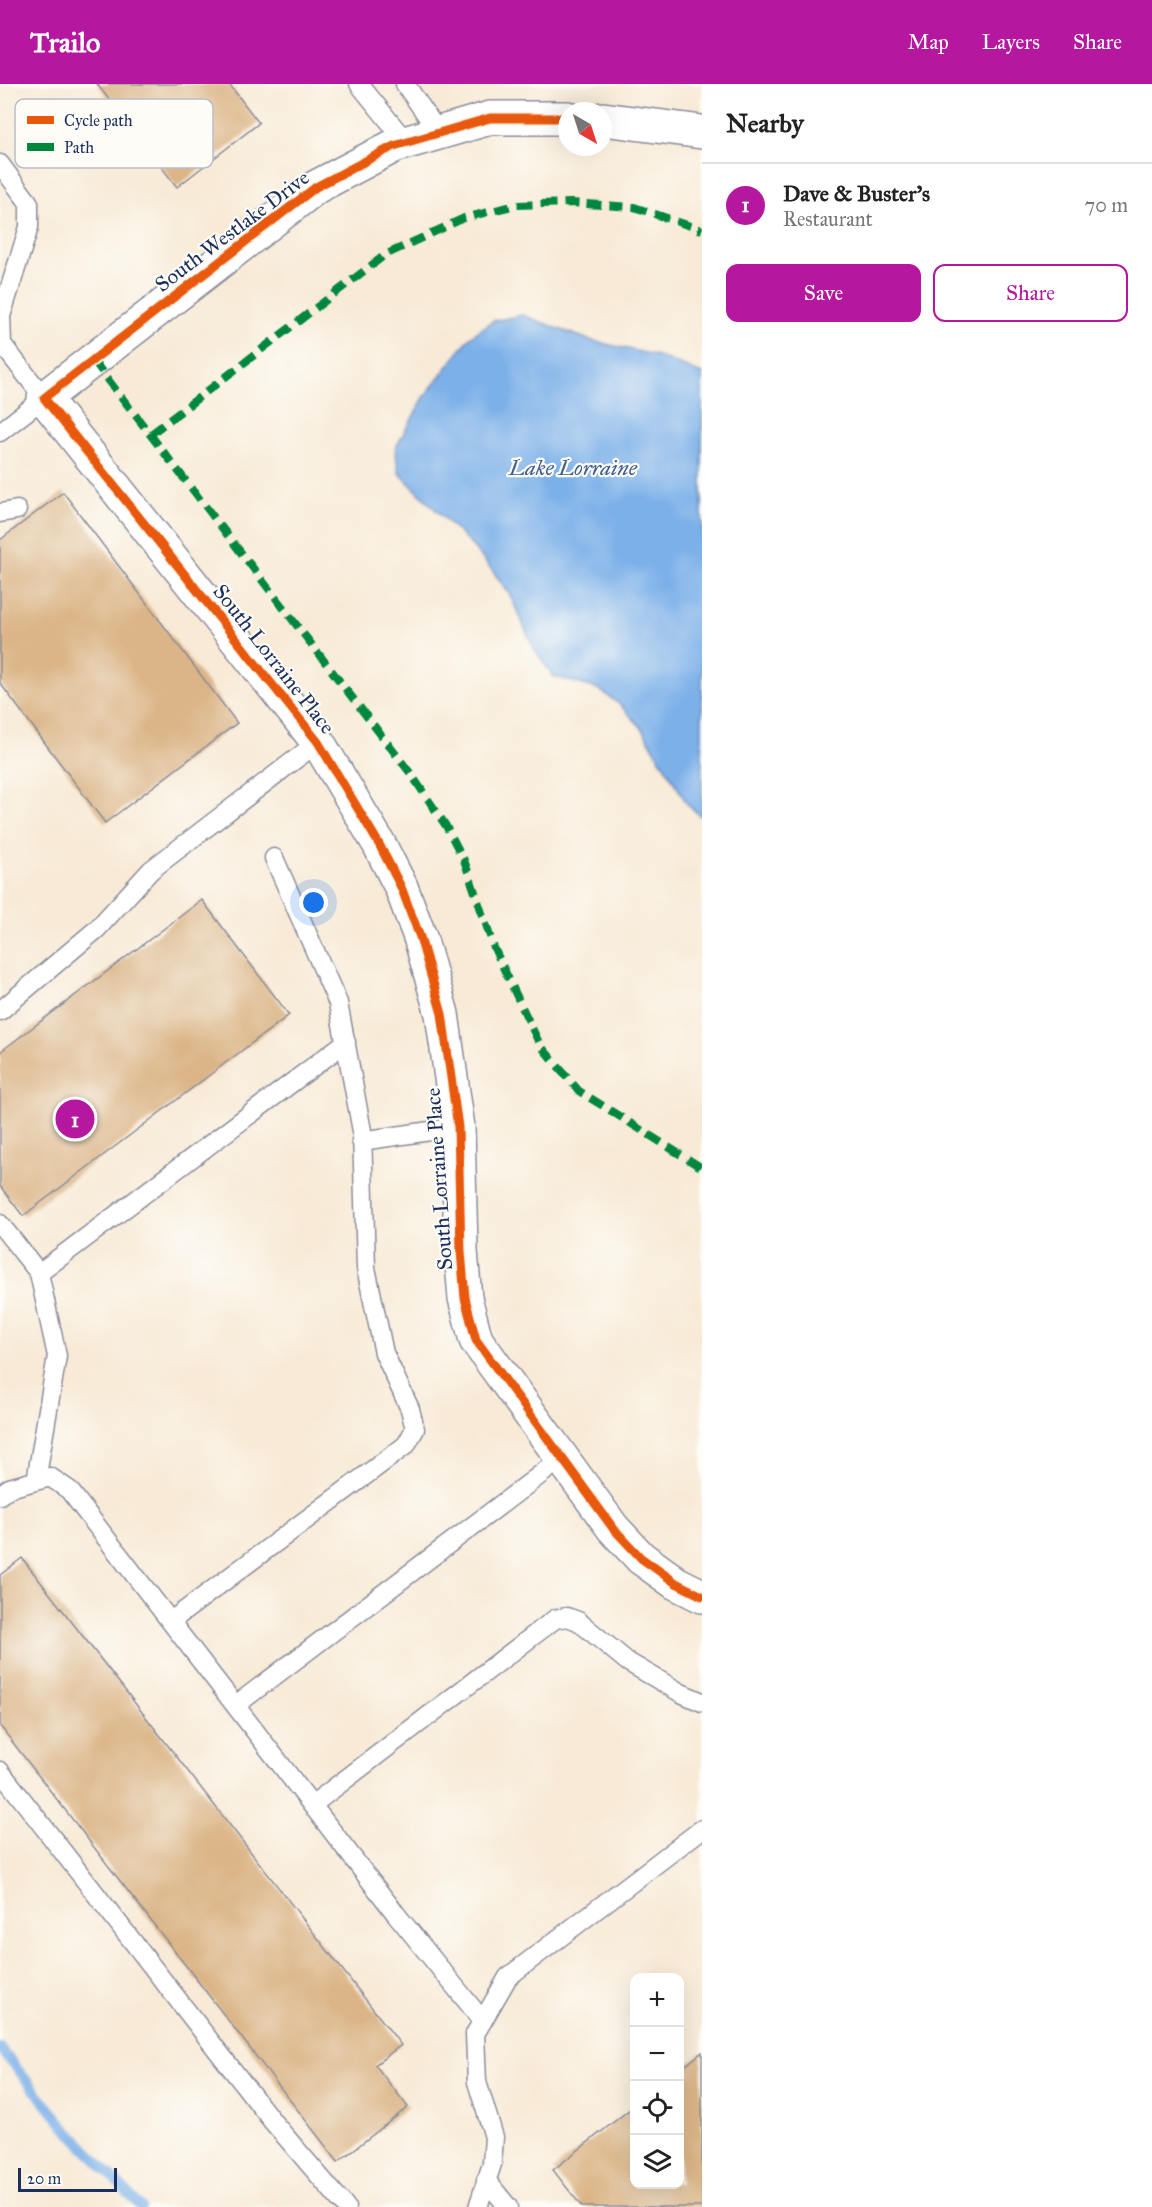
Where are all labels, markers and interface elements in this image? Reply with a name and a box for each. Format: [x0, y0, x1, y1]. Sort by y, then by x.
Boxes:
text: Trailo [30, 25, 100, 60]
text: Map [908, 29, 949, 55]
text: Layers [982, 29, 1040, 55]
text: Share [1073, 29, 1122, 55]
legend [15, 99, 213, 168]
north arrow [558, 102, 612, 156]
text: Nearby [726, 107, 804, 139]
text: Cycle path [64, 111, 133, 130]
text: Path [64, 138, 94, 157]
street label: South Westlake Drive [150, 164, 314, 298]
text: Dave & Buster's [783, 180, 930, 207]
text: 1 [742, 193, 749, 217]
text: 70 m [1085, 193, 1128, 217]
text: Restaurant [783, 207, 873, 231]
button: Save [726, 264, 921, 322]
button: Share [933, 264, 1128, 322]
water label: Lake Lorraine [508, 454, 638, 481]
street label: South Lorraine Place [207, 579, 341, 739]
your location [299, 888, 328, 917]
street label: South Lorraine Place [420, 1087, 458, 1271]
pin: 1 [56, 1096, 94, 1142]
map controls [630, 1973, 684, 2189]
button: + [630, 1973, 684, 2027]
button: − [630, 2027, 684, 2081]
button: locate [630, 2081, 684, 2135]
button: layers [630, 2135, 684, 2189]
scale bar [18, 2165, 117, 2192]
text: 20 m [27, 2169, 61, 2188]

